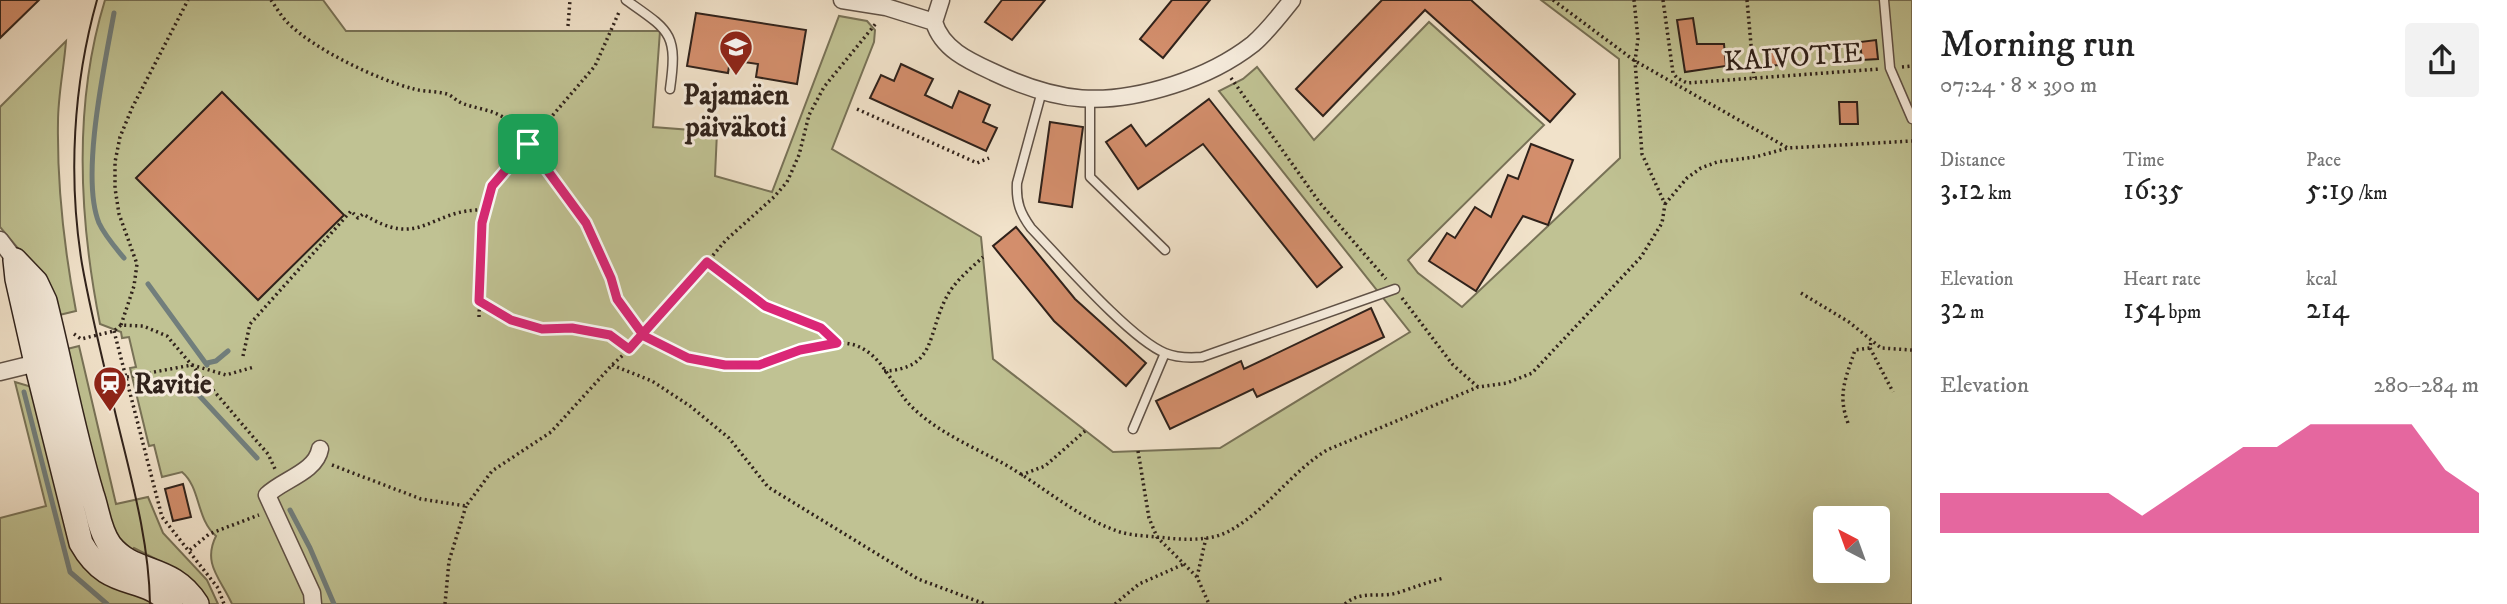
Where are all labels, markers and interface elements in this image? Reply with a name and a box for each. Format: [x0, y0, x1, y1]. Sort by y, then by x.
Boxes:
text: Morning run [1940, 21, 2135, 69]
button: share [2405, 23, 2479, 97]
school or university icon: Pajamäen päiväkoti [717, 28, 755, 77]
street label: KAIVOTIE [1723, 35, 1863, 80]
text: 07:24 · 8 × 390 m [1940, 71, 2097, 100]
place label: Pajamäen päiväkoti [683, 78, 789, 145]
pin [498, 114, 558, 174]
icon: arrive [509, 125, 547, 163]
text: Distance [1940, 149, 2005, 172]
text: Time [2123, 149, 2164, 172]
text: Pace [2306, 149, 2341, 172]
text: 3.12 [1940, 172, 1984, 209]
text: 16:35 [2123, 172, 2183, 209]
text: 5:19 [2306, 172, 2355, 209]
text: km [1984, 182, 2012, 205]
text: /km [2355, 182, 2388, 205]
text: Elevation [1940, 268, 2014, 291]
text: Heart rate [2123, 268, 2201, 291]
text: kcal [2306, 268, 2337, 291]
text: 32 [1940, 291, 1966, 328]
text: 154 [2123, 291, 2164, 328]
text: 214 [2306, 291, 2349, 328]
text: m [1966, 301, 1984, 324]
text: bpm [2164, 301, 2201, 324]
station icon: Ravitie [91, 364, 129, 413]
place label: Ravitie [134, 367, 212, 402]
text: Elevation [1940, 371, 2029, 400]
text: 280–284 m [2373, 371, 2479, 400]
north arrow [1813, 506, 1890, 583]
map controls [1813, 506, 1890, 583]

